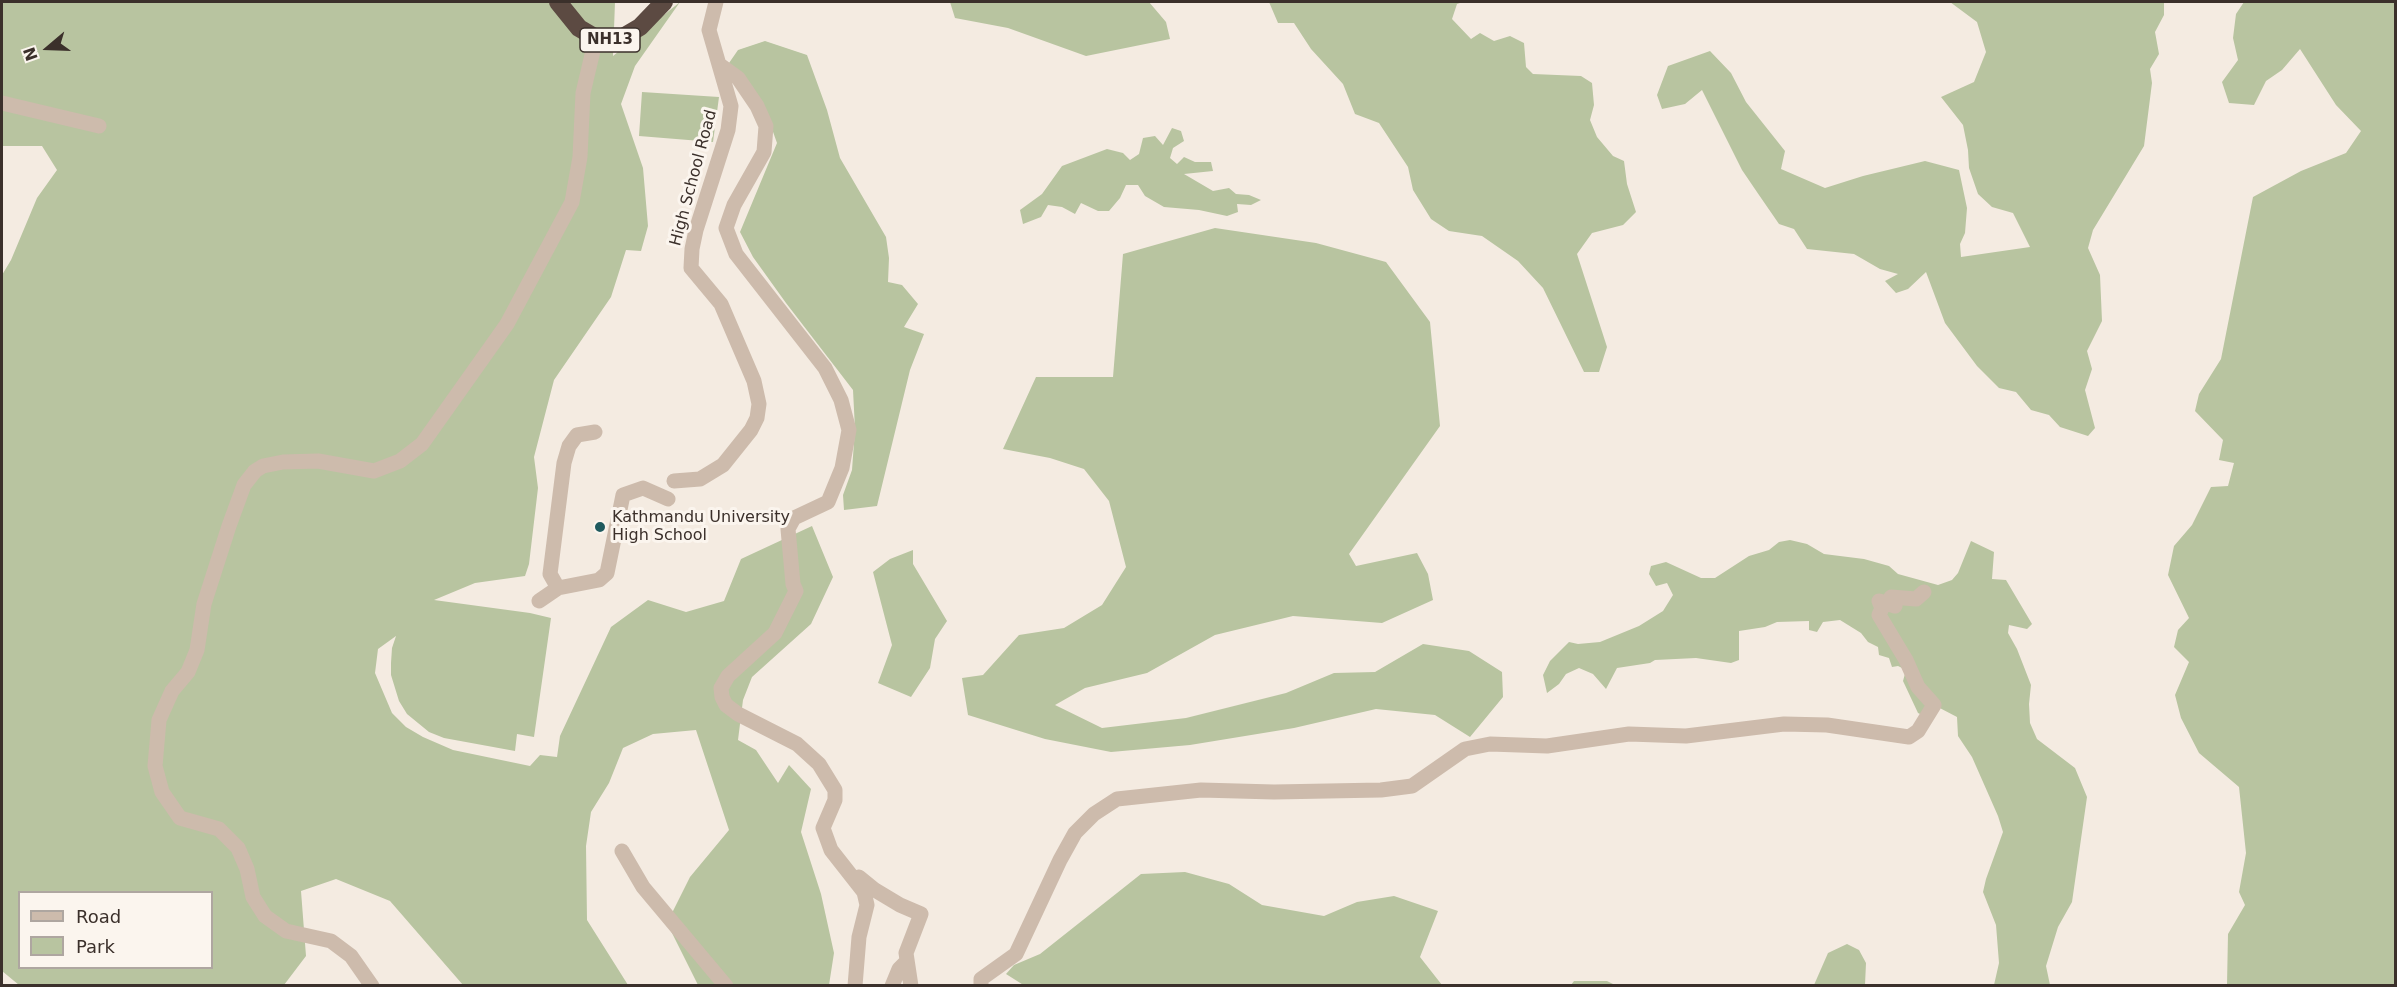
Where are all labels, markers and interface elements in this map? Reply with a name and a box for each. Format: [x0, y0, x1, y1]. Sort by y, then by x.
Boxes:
north arrow [18, 18, 78, 78]
road number: NH13 [580, 28, 640, 52]
text: N [19, 45, 42, 63]
street label: High School Road [667, 108, 721, 248]
place label: Kathmandu University High School [612, 508, 790, 546]
marker: Kathmandu University High School [593, 520, 607, 534]
legend [18, 891, 213, 969]
text: Road [76, 906, 121, 927]
text: Park [76, 936, 115, 957]

